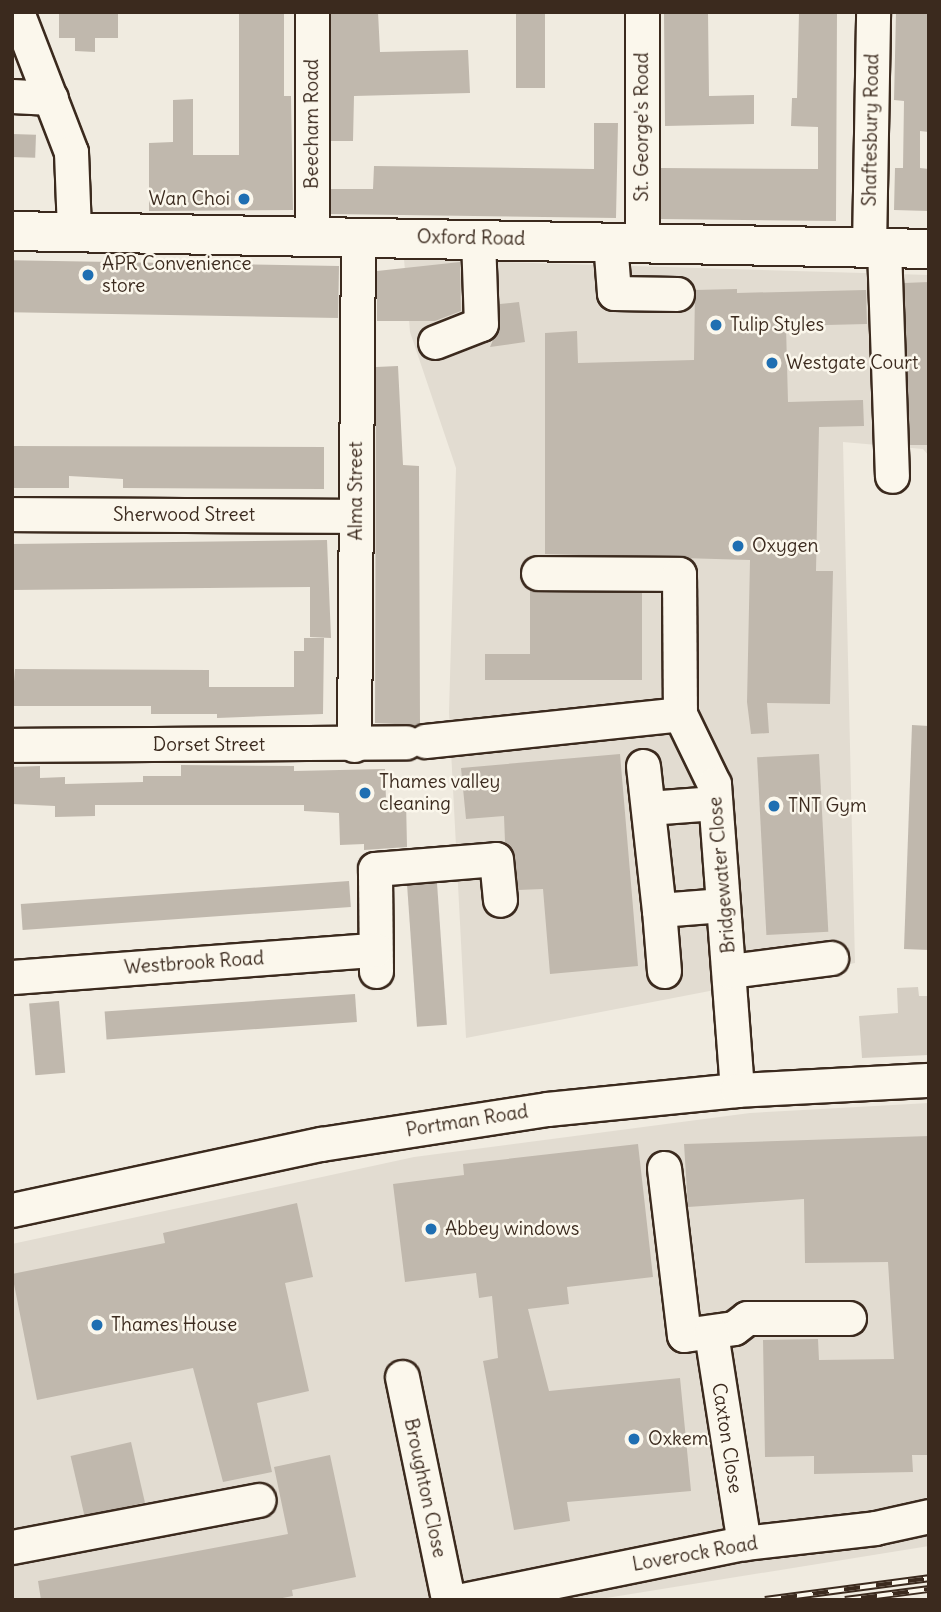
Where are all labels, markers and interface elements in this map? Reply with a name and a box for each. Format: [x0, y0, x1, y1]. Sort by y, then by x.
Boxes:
street label: St. George's Road [631, 52, 653, 202]
street label: Shaftesbury Road [858, 53, 884, 207]
street label: Beecham Road [301, 59, 323, 189]
place label: Wan Choi [149, 188, 230, 210]
marker: Wan Choi [236, 191, 252, 207]
street label: Oxford Road [417, 226, 525, 250]
place label: APR Convenience store [102, 253, 252, 297]
marker: APR Convenience store [80, 267, 96, 283]
place label: Tulip Styles [730, 314, 824, 336]
marker: Tulip Styles [708, 317, 724, 333]
place label: Westgate Court [786, 352, 919, 374]
marker: Westgate Court [764, 355, 780, 371]
street label: Alma Street [345, 441, 367, 541]
street label: Sherwood Street [113, 504, 255, 526]
place label: Oxygen [752, 535, 819, 557]
marker: Oxygen [730, 538, 746, 554]
street label: Dorset Street [153, 734, 265, 756]
place label: Thames valley cleaning [379, 771, 500, 815]
marker: Thames valley cleaning [357, 785, 373, 801]
place label: TNT Gym [788, 795, 867, 817]
street label: Bridgewater Close [704, 796, 740, 954]
marker: TNT Gym [766, 798, 782, 814]
street label: Westbrook Road [123, 947, 265, 979]
street label: Portman Road [404, 1100, 530, 1142]
place label: Abbey windows [445, 1218, 579, 1240]
marker: Abbey windows [423, 1221, 439, 1237]
place label: Thames House [111, 1314, 237, 1336]
marker: Thames House [89, 1317, 105, 1333]
street label: Caxton Close [707, 1381, 747, 1495]
street label: Broughton Close [399, 1416, 451, 1560]
place label: Oxkem [648, 1428, 708, 1450]
marker: Oxkem [626, 1431, 642, 1447]
street label: Loverock Road [631, 1532, 759, 1576]

